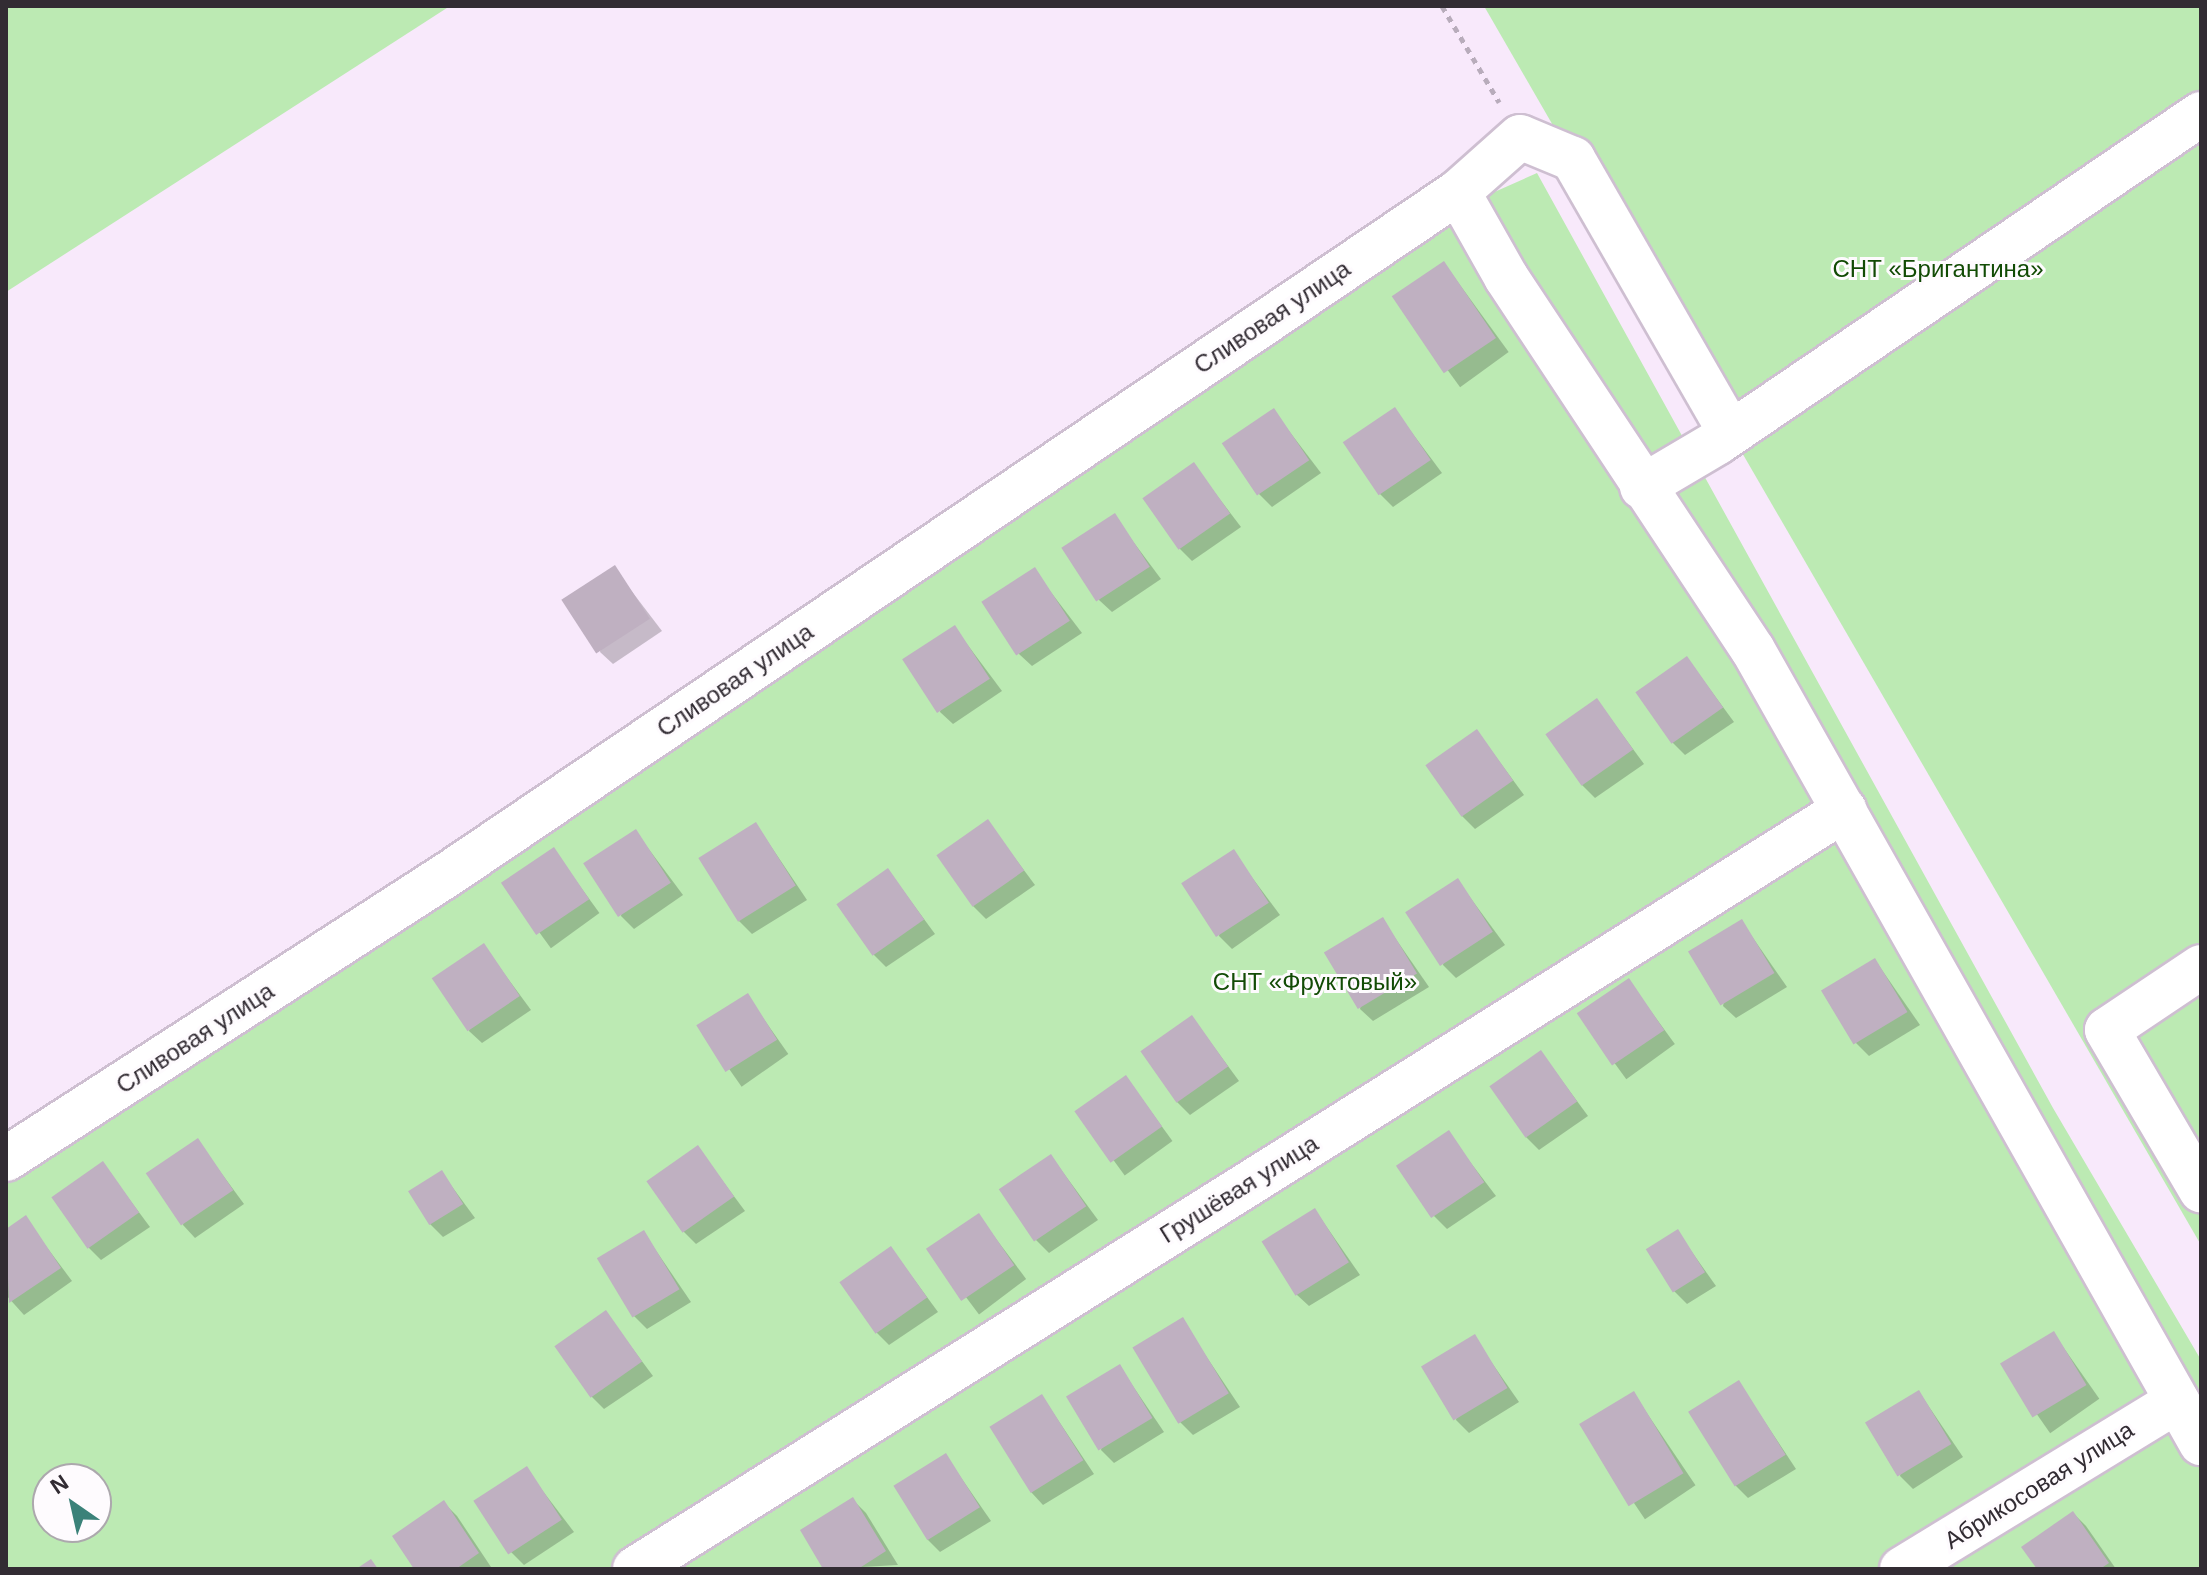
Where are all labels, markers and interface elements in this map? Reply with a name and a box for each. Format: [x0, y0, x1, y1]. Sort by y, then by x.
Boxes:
street label: Сливовая улица [1188, 254, 1356, 380]
park label: СНТ «Бригантина» [1832, 255, 2044, 283]
street label: Сливовая улица [651, 617, 819, 743]
park label: СНТ «Фруктовый» [1213, 968, 1417, 996]
street label: Сливовая улица [111, 976, 279, 1100]
street label: Грушёвая улица [1155, 1129, 1323, 1249]
street label: Абрикосовая улица [1939, 1415, 2139, 1555]
north arrow [32, 1463, 112, 1543]
text: N [46, 1470, 73, 1499]

